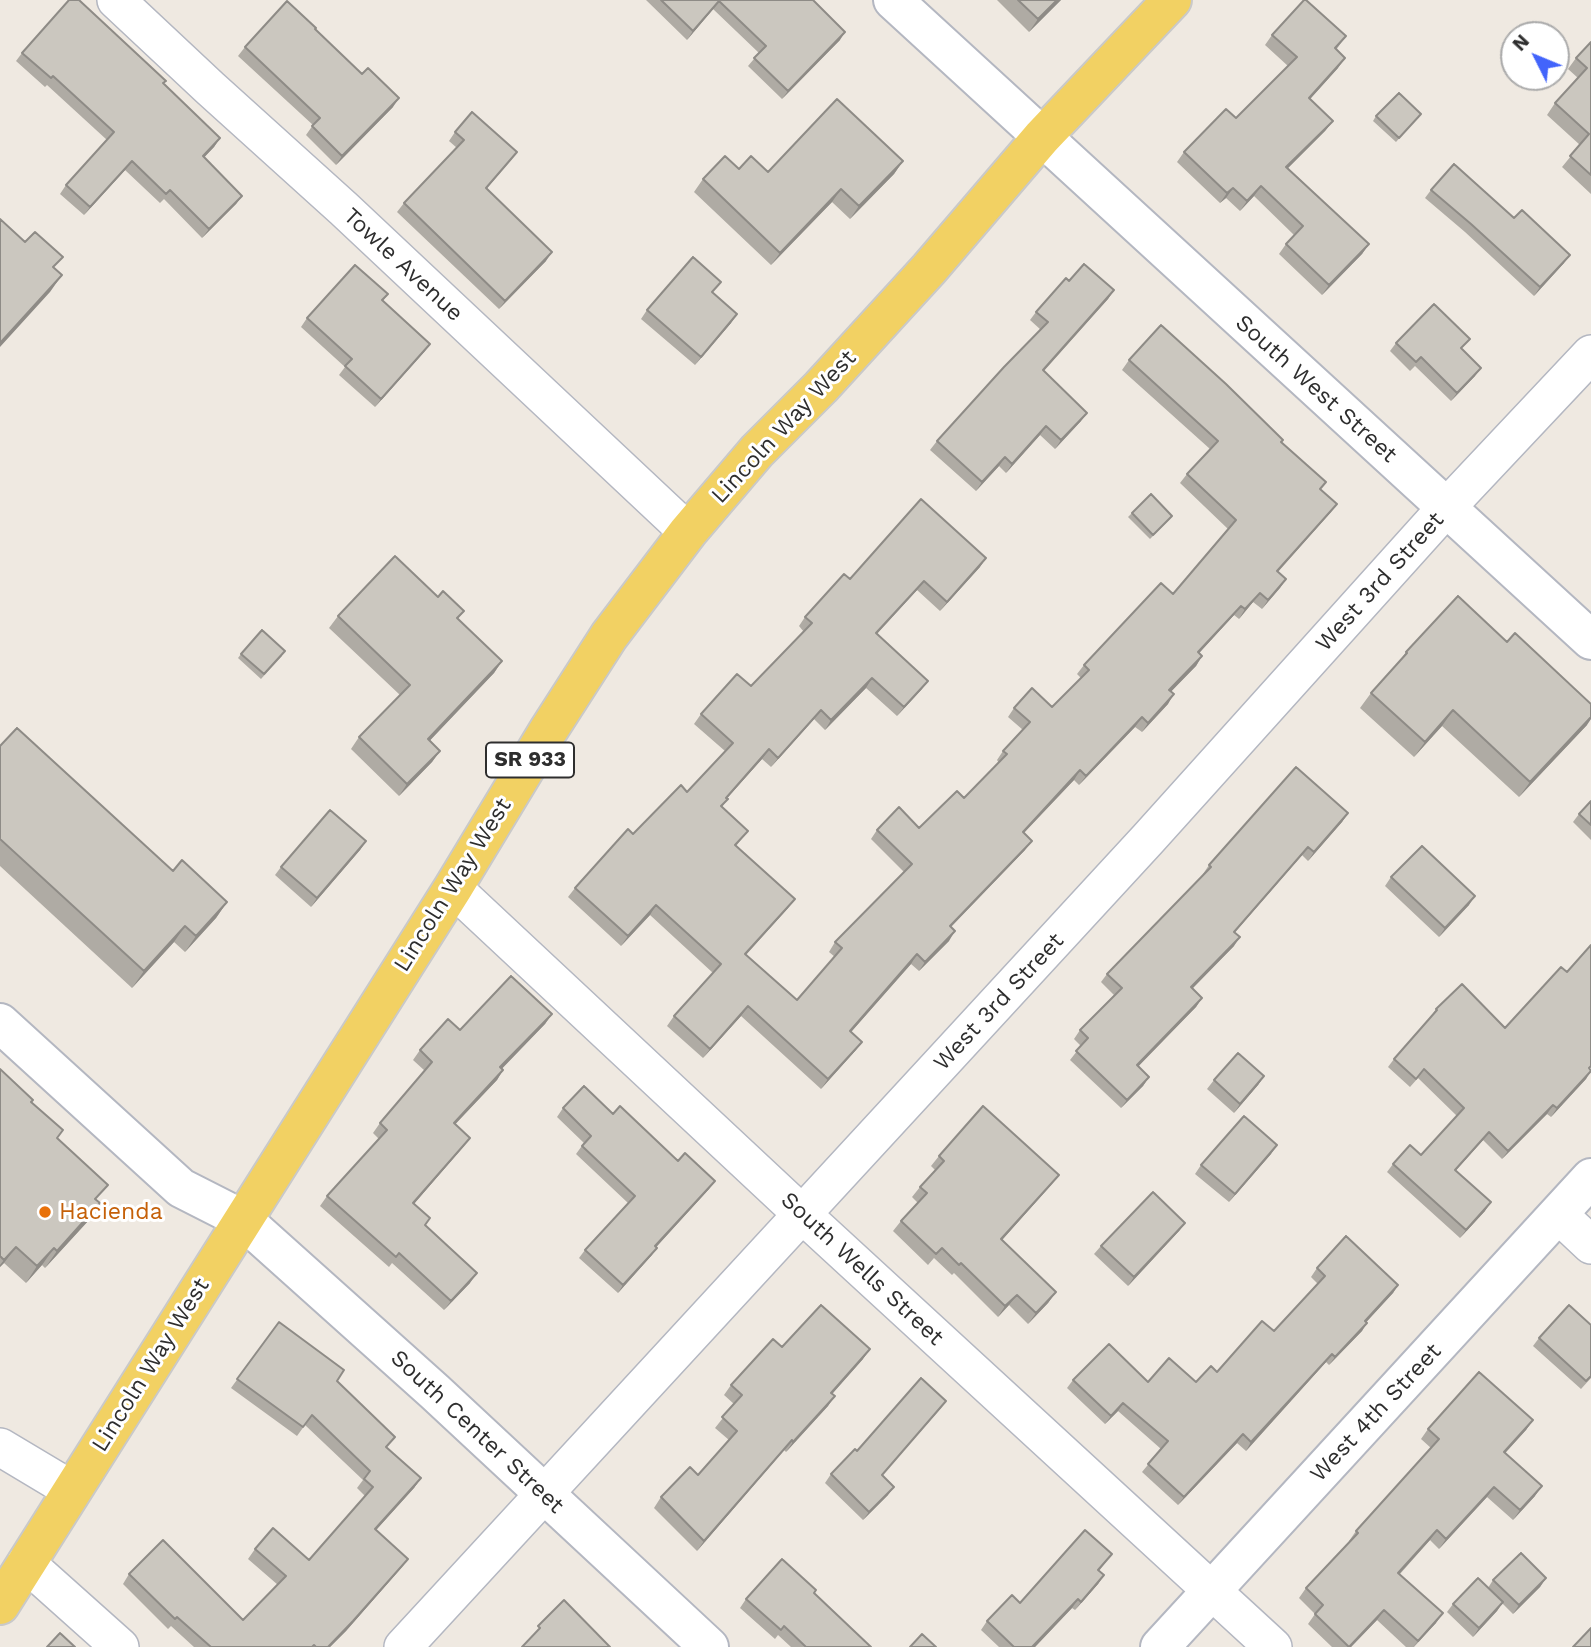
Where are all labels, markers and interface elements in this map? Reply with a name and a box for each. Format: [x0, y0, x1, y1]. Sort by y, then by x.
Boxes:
north arrow [1500, 21, 1570, 91]
text: N [1508, 30, 1534, 56]
street label: Towle Avenue [337, 203, 469, 327]
street label: South West Street [1230, 309, 1402, 469]
street label: Lincoln Way West [706, 345, 862, 509]
street label: West 3rd Street [1310, 507, 1450, 657]
road number: SR 933 [486, 742, 574, 778]
street label: Lincoln Way West [388, 793, 518, 977]
street label: West 3rd Street [928, 927, 1070, 1077]
street label: South Wells Street [775, 1187, 949, 1351]
place label: Hacienda [59, 1198, 163, 1226]
marker: Hacienda [37, 1204, 53, 1220]
street label: Lincoln Way West [86, 1273, 216, 1457]
street label: West 4th Street [1305, 1338, 1447, 1488]
street label: South Center Street [385, 1345, 569, 1519]

